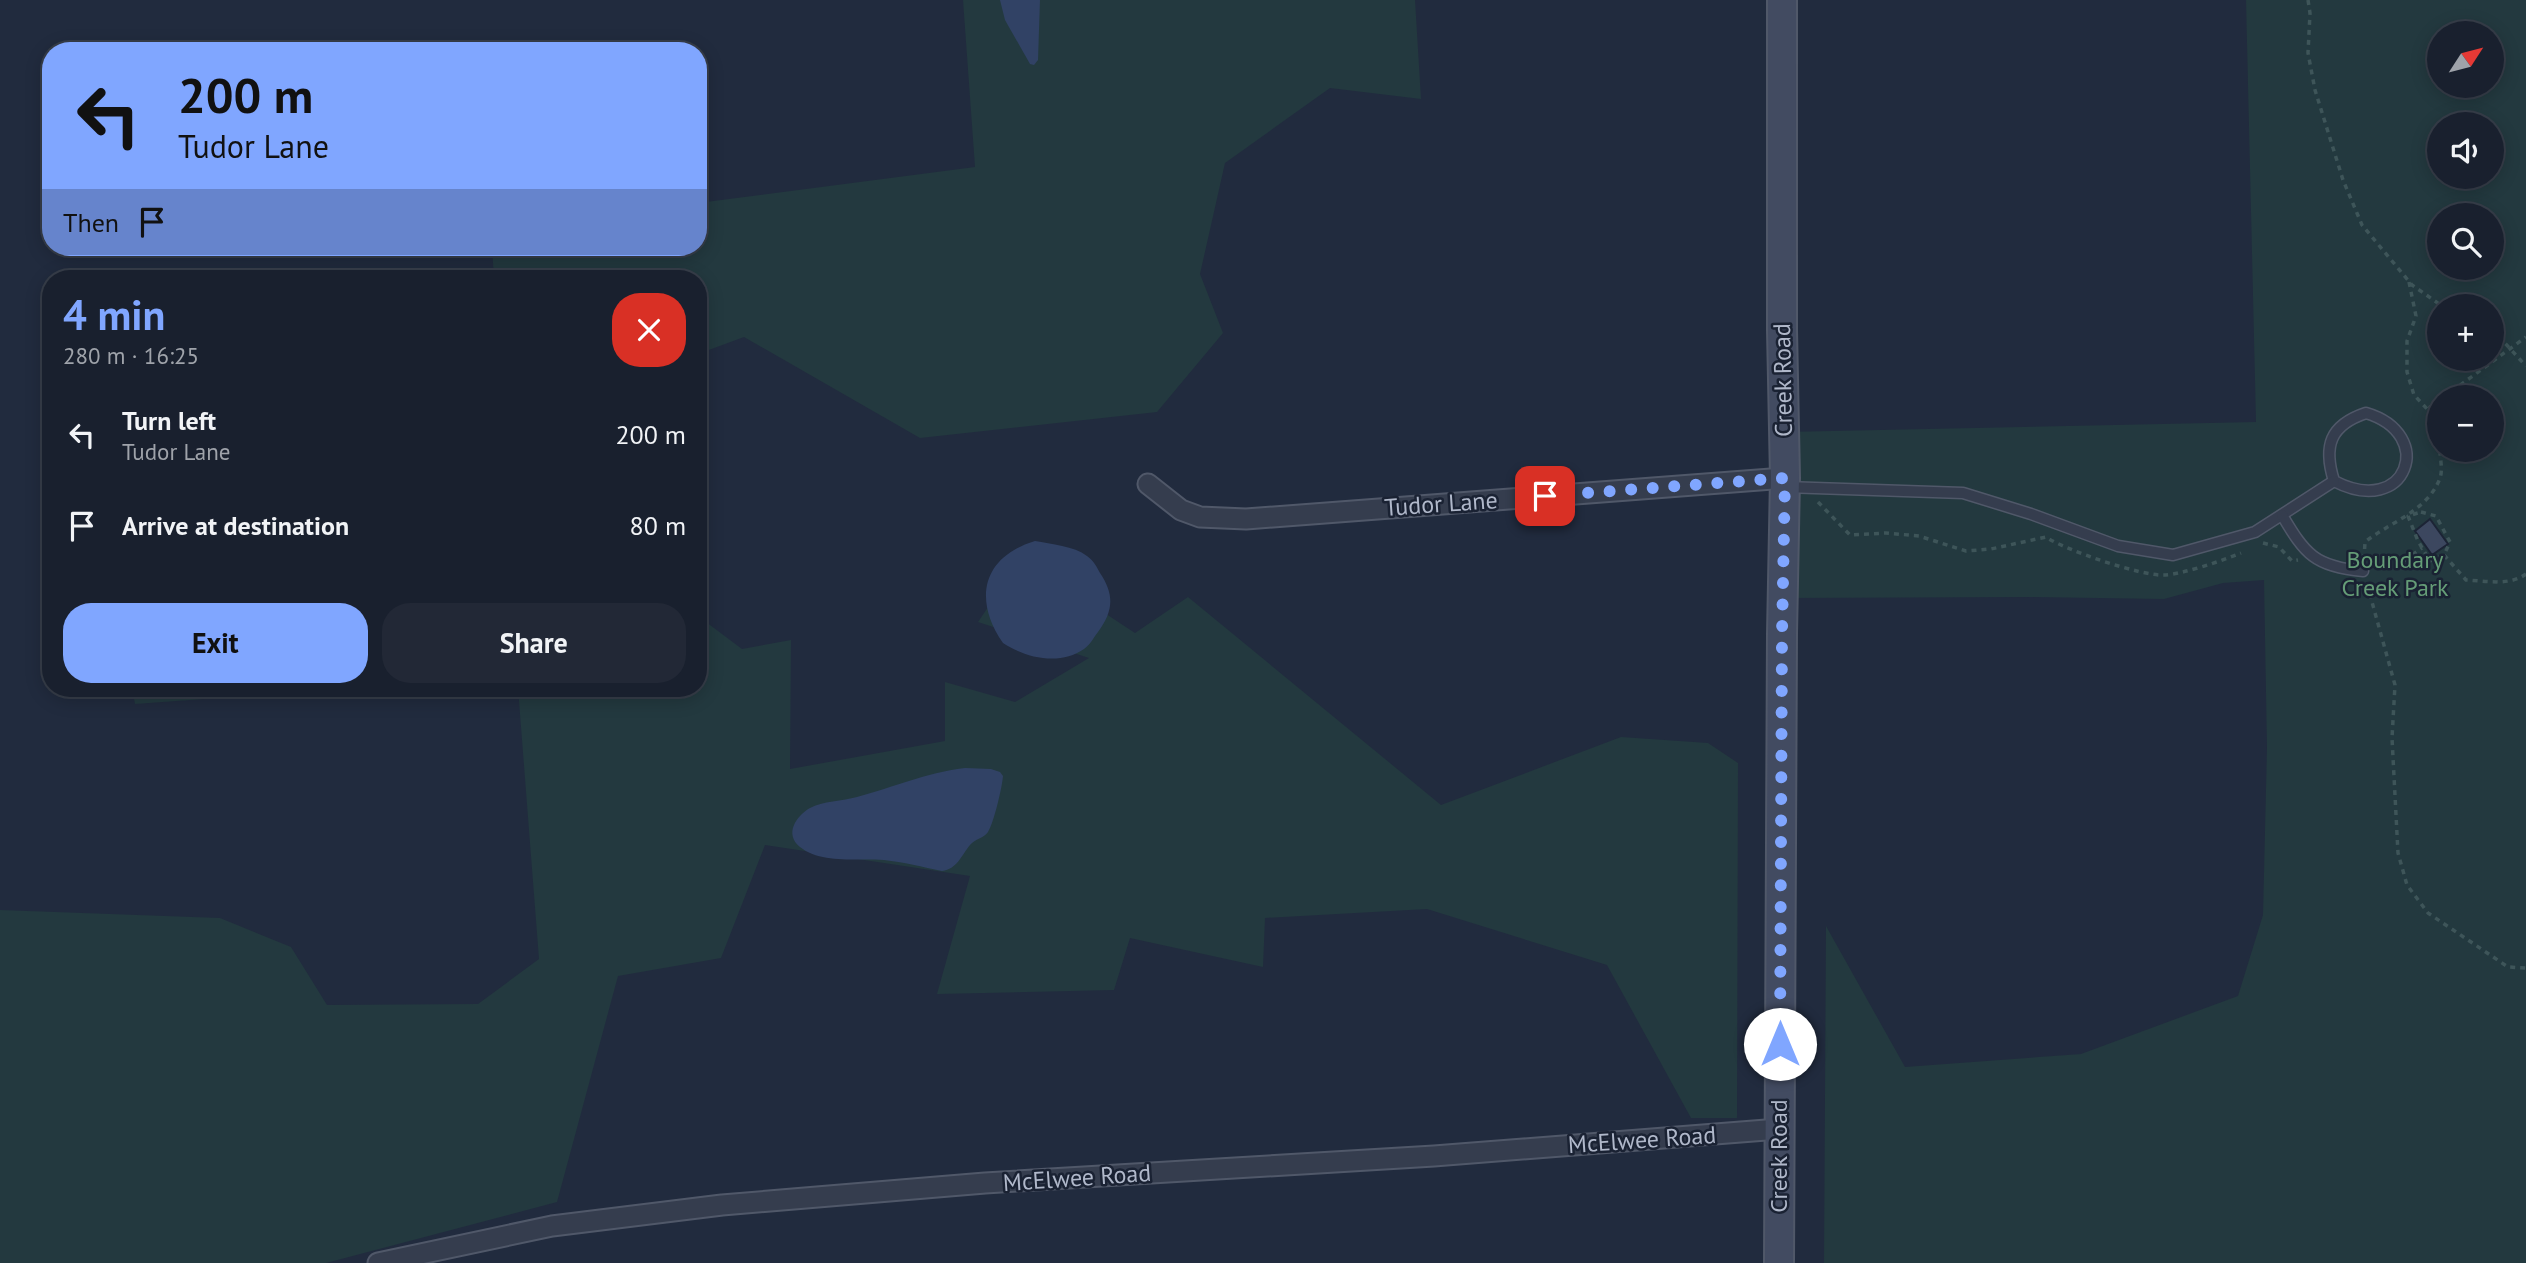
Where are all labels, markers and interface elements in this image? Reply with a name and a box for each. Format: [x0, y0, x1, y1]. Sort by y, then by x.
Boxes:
north arrow [2427, 21, 2504, 98]
map controls [2427, 21, 2504, 462]
text: 200 m [178, 63, 313, 127]
icon: left [63, 70, 154, 161]
button: sound [2427, 112, 2504, 189]
text: Tudor Lane [178, 125, 329, 167]
icon: arrive [133, 203, 171, 241]
button: search [2427, 203, 2504, 280]
text: Then [63, 206, 119, 239]
text: 4 min [63, 287, 165, 342]
button: close [612, 293, 686, 367]
button: + [2427, 294, 2504, 371]
street label: Creek Road [1766, 323, 1799, 437]
text: 280 m · 16:25 [63, 341, 199, 370]
button: − [2427, 385, 2504, 462]
text: Turn left [122, 404, 216, 437]
icon: left [63, 416, 101, 454]
text: 200 m [615, 418, 686, 451]
text: Tudor Lane [122, 437, 231, 466]
pin [1515, 466, 1575, 526]
icon: arrive [1526, 477, 1564, 515]
street label: Tudor Lane [1383, 484, 1499, 523]
icon: arrive [63, 507, 101, 545]
text: Arrive at destination [122, 509, 349, 542]
text: 80 m [630, 509, 686, 542]
park label: Boundary Creek Park [2342, 544, 2449, 603]
button: Exit [63, 603, 368, 683]
button: Share [382, 603, 686, 683]
position arrow [1743, 1007, 1817, 1081]
street label: Creek Road [1763, 1099, 1794, 1213]
street label: McElwee Road [1567, 1119, 1717, 1160]
street label: McElwee Road [1002, 1157, 1152, 1198]

